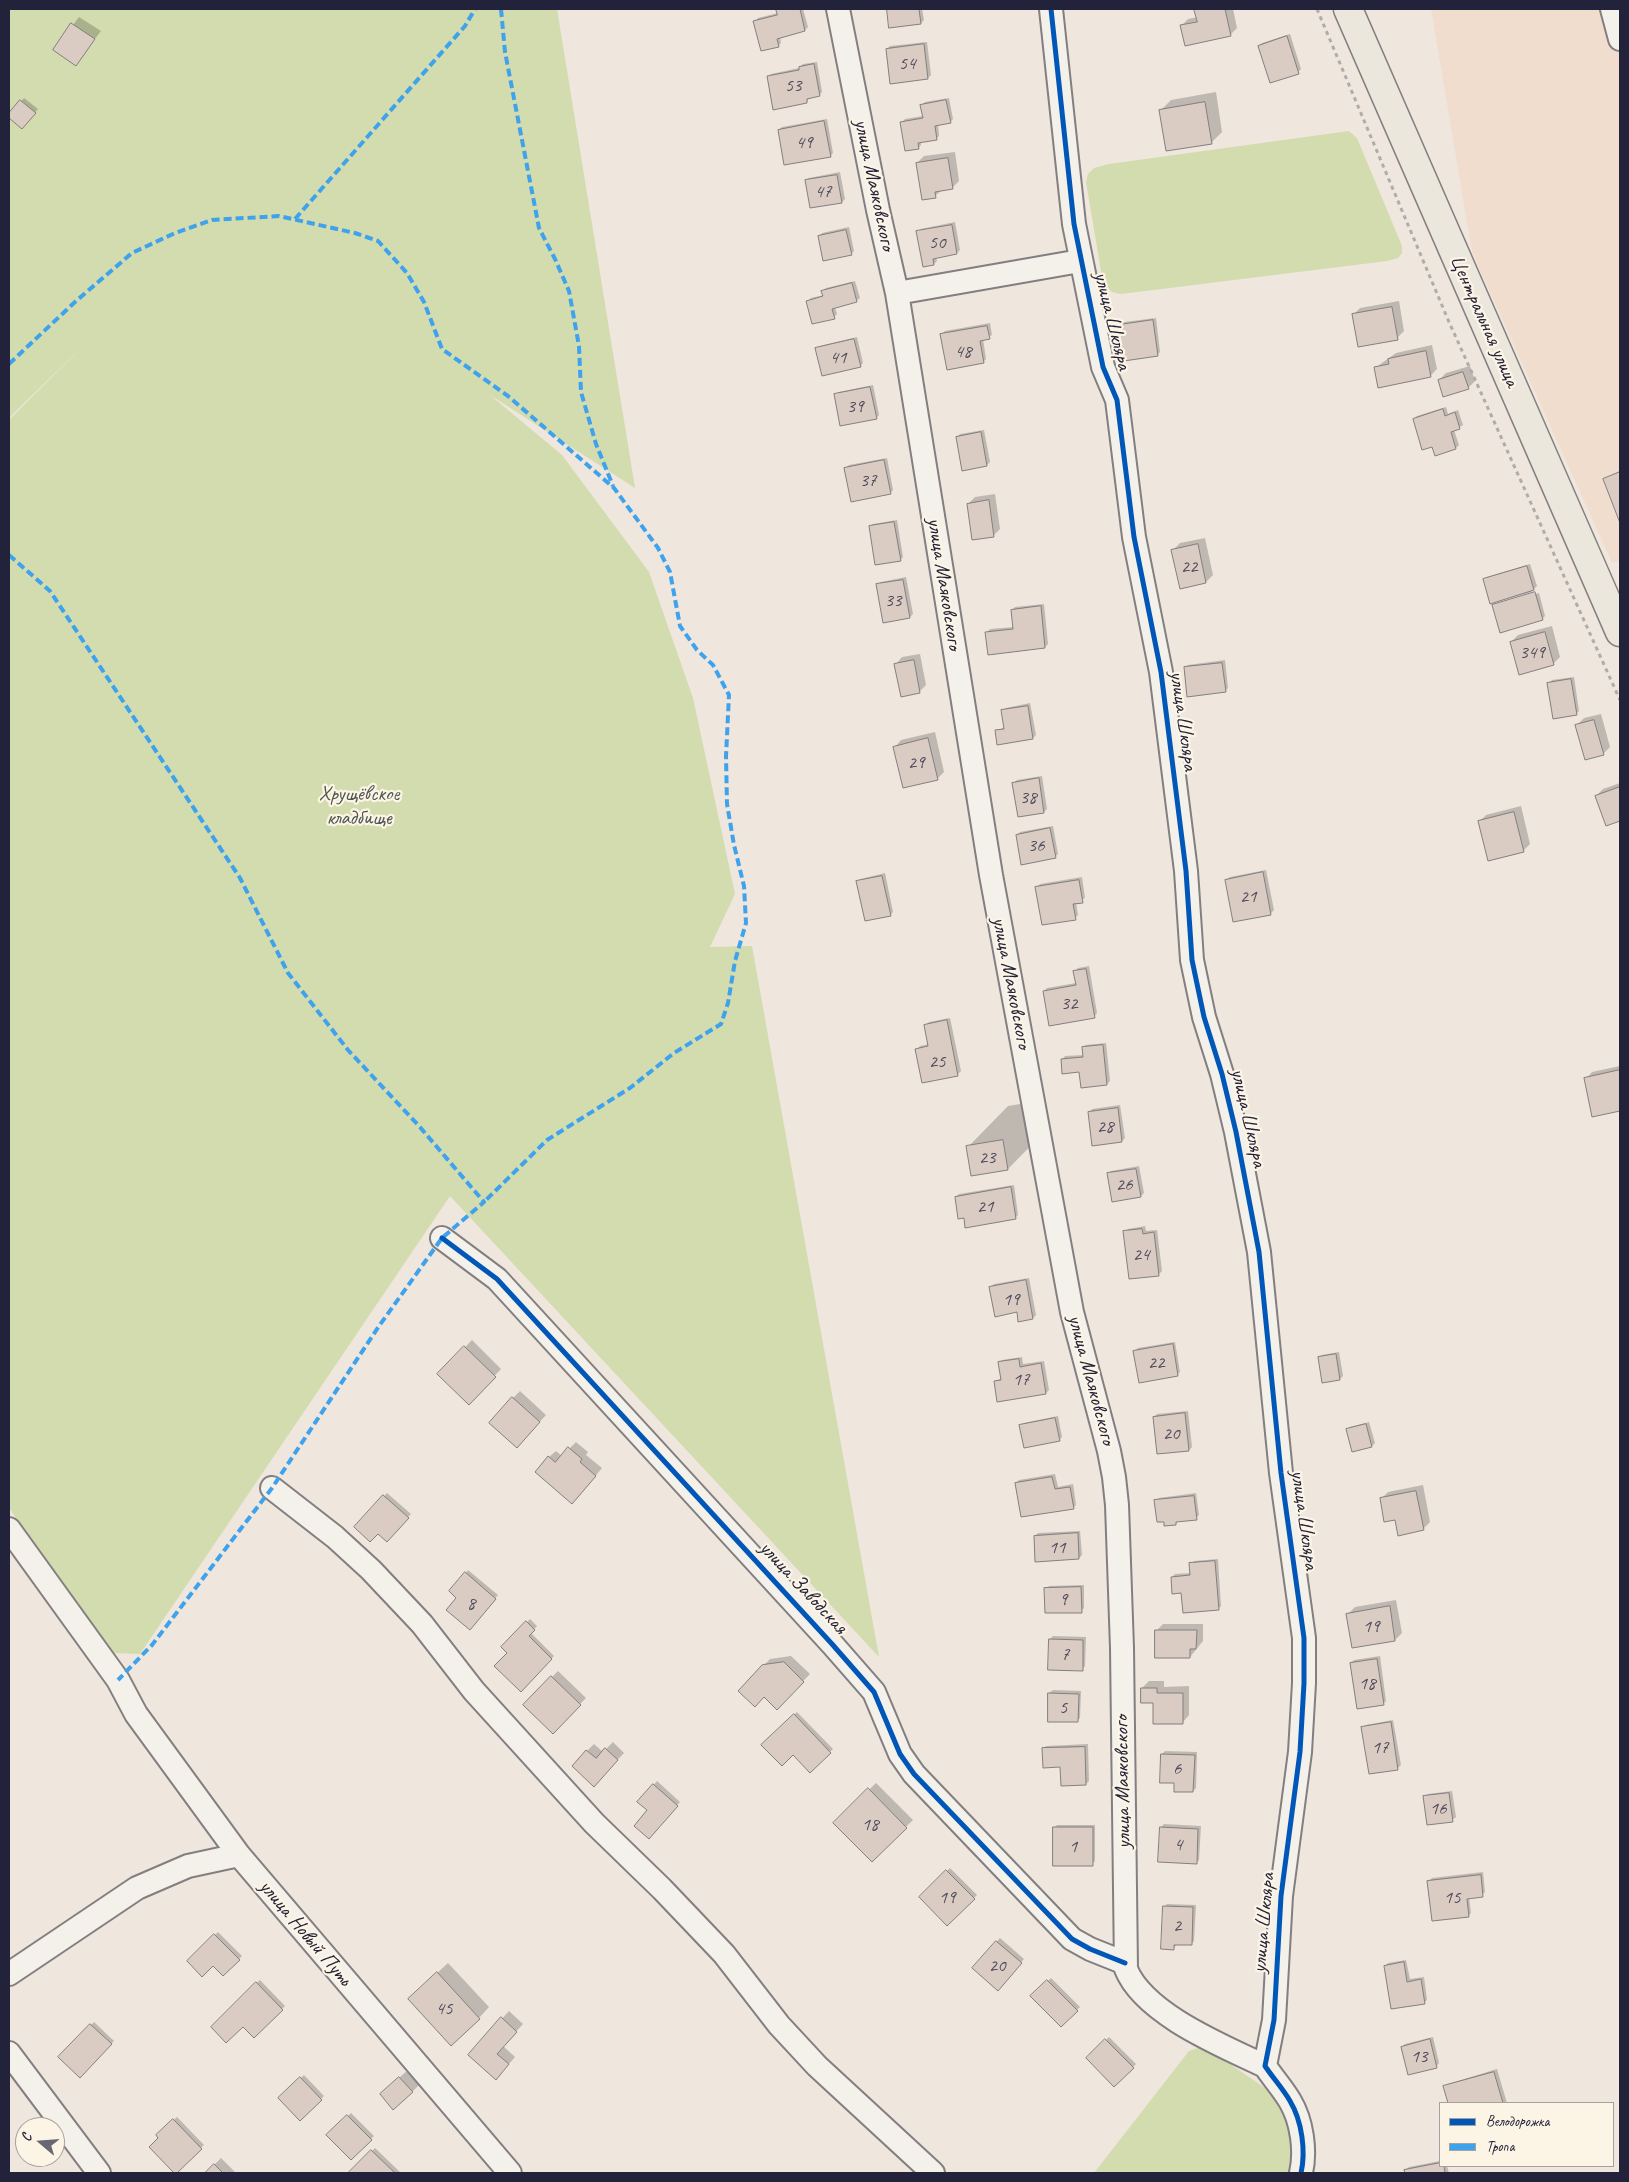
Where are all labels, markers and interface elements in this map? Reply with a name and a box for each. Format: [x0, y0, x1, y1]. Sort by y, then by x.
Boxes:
house number: 54 [898, 53, 916, 75]
house number: 53 [784, 75, 802, 97]
street label: улица Маяковского [848, 117, 900, 253]
house number: 49 [795, 132, 813, 154]
house number: 47 [814, 181, 832, 203]
house number: 50 [928, 232, 946, 254]
street label: Центральная улица [1444, 251, 1524, 391]
street label: улица Шкляра [1088, 269, 1136, 373]
house number: 48 [954, 341, 972, 363]
house number: 41 [829, 347, 847, 369]
house number: 39 [846, 396, 864, 418]
house number: 37 [859, 470, 877, 492]
street label: улица Маяковского [921, 516, 967, 652]
house number: 22 [1180, 556, 1198, 578]
house number: 33 [884, 590, 902, 612]
house number: 349 [1519, 642, 1545, 664]
street label: улица Шкляра [1164, 670, 1202, 772]
house number: 29 [907, 752, 925, 774]
park label: Хрущёвское кладбище [319, 781, 399, 831]
house number: 38 [1019, 787, 1037, 809]
house number: 36 [1027, 835, 1045, 857]
house number: 21 [1239, 886, 1257, 908]
street label: улица Маяковского [986, 915, 1036, 1051]
house number: 32 [1060, 993, 1078, 1015]
house number: 25 [928, 1051, 946, 1073]
street label: улица Шкляра [1224, 1066, 1272, 1170]
house number: 28 [1096, 1116, 1114, 1138]
house number: 23 [978, 1147, 996, 1169]
house number: 26 [1115, 1174, 1133, 1196]
house number: 21 [976, 1196, 994, 1218]
house number: 24 [1132, 1244, 1150, 1266]
house number: 19 [1002, 1289, 1020, 1311]
street label: улица Маяковского [1062, 1312, 1120, 1448]
house number: 22 [1147, 1352, 1165, 1374]
house number: 17 [1012, 1369, 1030, 1391]
house number: 20 [1162, 1423, 1180, 1445]
street label: улица Шкляра [1285, 1469, 1323, 1571]
street label: улица Заводская [753, 1536, 853, 1640]
house number: 11 [1048, 1537, 1066, 1559]
house number: 9 [1059, 1589, 1067, 1611]
house number: 8 [467, 1593, 475, 1615]
house number: 19 [1362, 1616, 1380, 1638]
house number: 7 [1061, 1644, 1069, 1666]
house number: 18 [1358, 1673, 1376, 1695]
house number: 5 [1059, 1697, 1067, 1719]
street label: улица Маяковского [1109, 1715, 1137, 1849]
house number: 17 [1371, 1737, 1389, 1759]
house number: 6 [1173, 1758, 1181, 1780]
house number: 16 [1429, 1798, 1447, 1820]
house number: 18 [861, 1814, 879, 1836]
house number: 4 [1174, 1834, 1182, 1856]
house number: 1 [1069, 1836, 1077, 1858]
street label: улица Шкляра [1247, 1872, 1281, 1974]
street label: улица Новый Путь [253, 1875, 357, 1991]
house number: 19 [938, 1887, 956, 1909]
house number: 15 [1443, 1887, 1461, 1909]
house number: 2 [1173, 1915, 1181, 1937]
house number: 20 [988, 1955, 1006, 1977]
house number: 45 [435, 1998, 453, 2020]
house number: 13 [1410, 2046, 1428, 2068]
legend [1439, 2102, 1614, 2167]
text: Велодорожка [1486, 2112, 1549, 2131]
north arrow [15, 2117, 65, 2167]
text: С [17, 2132, 35, 2143]
text: Тропа [1486, 2137, 1514, 2156]

